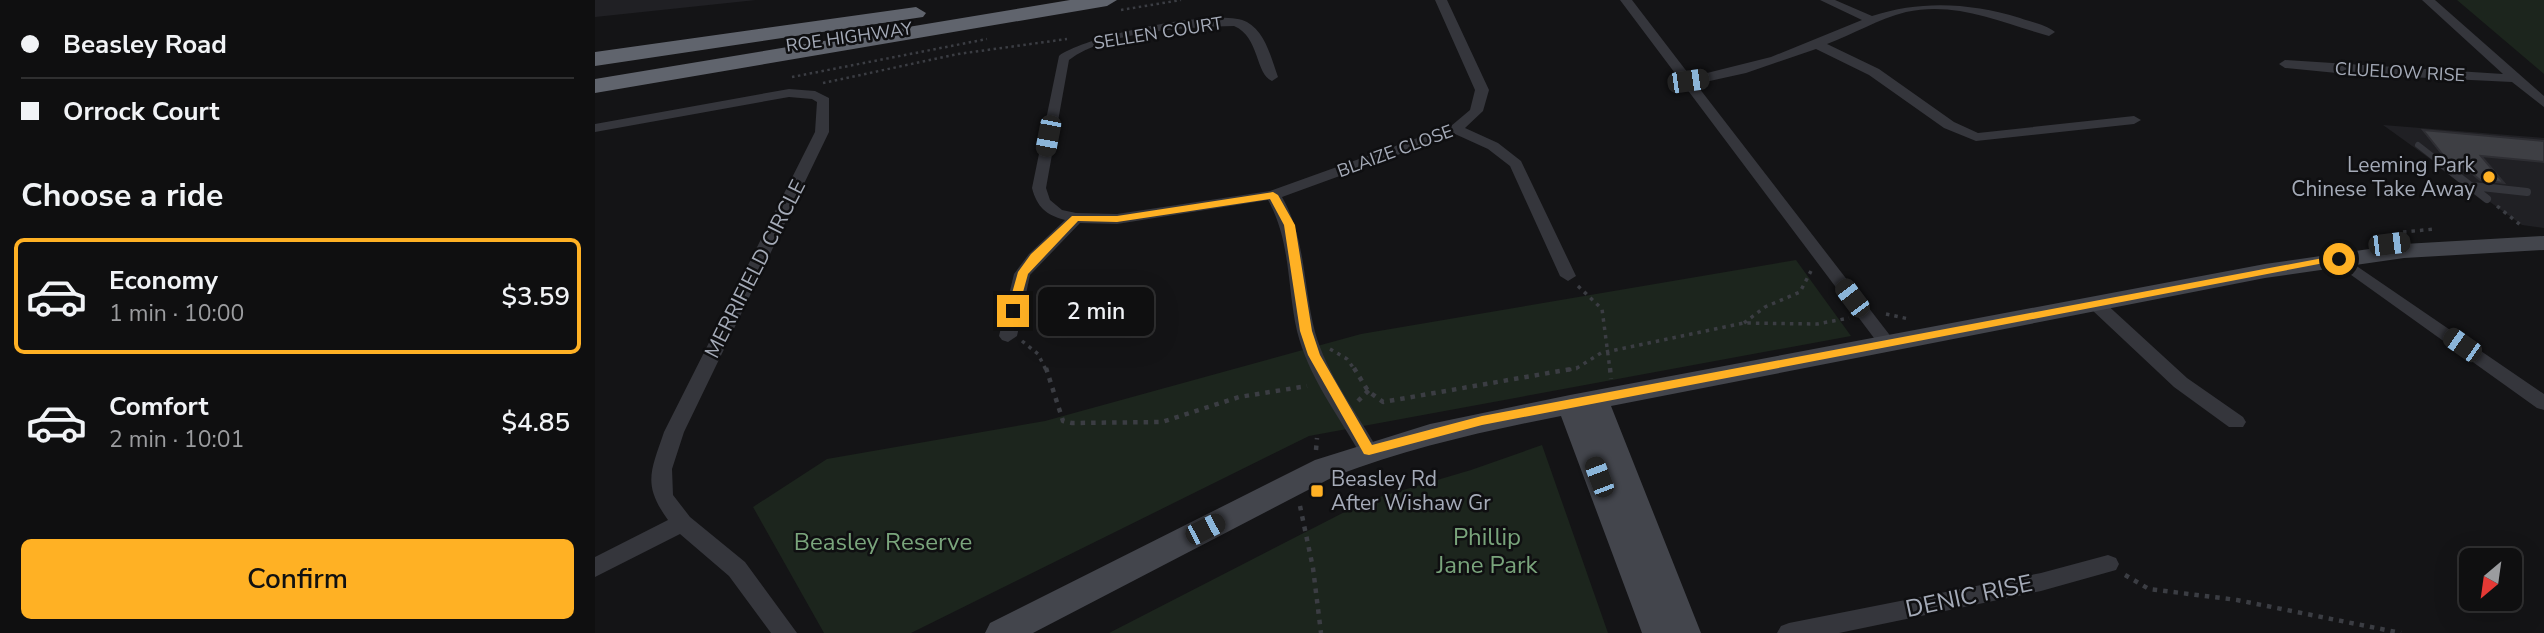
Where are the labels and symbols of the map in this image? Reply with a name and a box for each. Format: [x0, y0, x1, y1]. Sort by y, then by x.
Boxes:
street label: SELLEN COURT [1092, 11, 1225, 55]
street label: ROE HIGHWAY [784, 16, 914, 58]
street label: CLUELOW RISE [2334, 57, 2466, 87]
car [1666, 68, 1711, 94]
car [1034, 113, 1063, 159]
street label: BLAIZE CLOSE [1334, 119, 1456, 183]
place label: Leeming Park Chinese Take Away [2291, 151, 2475, 203]
marker: Leeming Park Chinese Take Away [2481, 169, 2497, 185]
street label: MERRIFIELD CIRCLE [698, 175, 812, 363]
car [2367, 231, 2412, 257]
route start [2323, 243, 2355, 275]
car [1831, 275, 1874, 321]
callout: 2 min [1037, 286, 1153, 336]
route end [997, 295, 1029, 327]
car [2439, 324, 2486, 366]
car [1582, 454, 1617, 500]
place label: Beasley Rd After Wishaw Gr [1331, 465, 1491, 517]
marker: Beasley Rd After Wishaw Gr [1309, 483, 1325, 499]
car [1182, 510, 1229, 548]
park label: Phillip Jane Park [1436, 521, 1538, 581]
park label: Beasley Reserve [794, 526, 972, 558]
north arrow [2459, 548, 2522, 611]
street label: DENIC RISE [1903, 567, 2035, 625]

